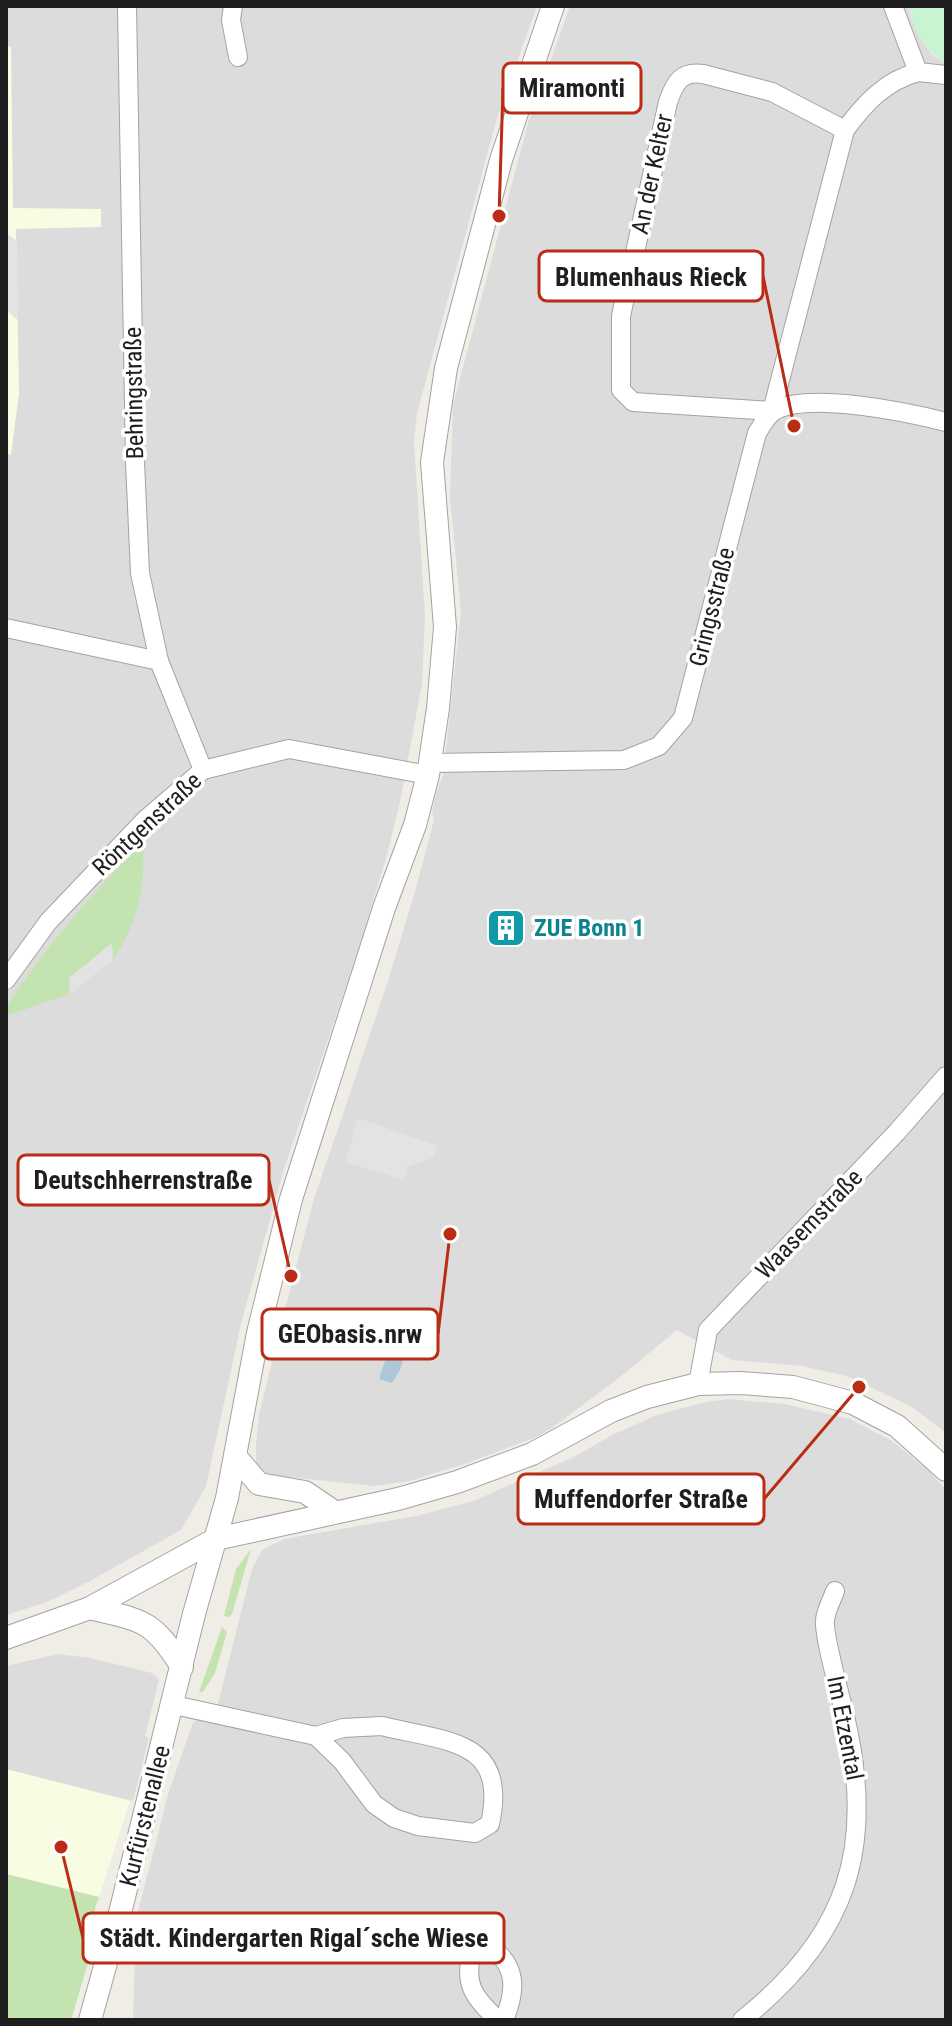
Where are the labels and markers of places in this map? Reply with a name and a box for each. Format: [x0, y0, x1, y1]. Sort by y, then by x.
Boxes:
callout: Miramonti [503, 63, 641, 113]
callout: Blumenhaus Rieck [539, 251, 763, 301]
building icon: ZUE Bonn 1 [485, 907, 527, 949]
place label: ZUE Bonn 1 [534, 914, 644, 942]
callout: Deutschherrenstraße [18, 1155, 269, 1205]
callout: GEObasis.nrw [262, 1309, 438, 1359]
callout: Muffendorfer Straße [518, 1474, 764, 1524]
callout: Städt. Kindergarten Rigal´sche Wiese [83, 1913, 504, 1963]

